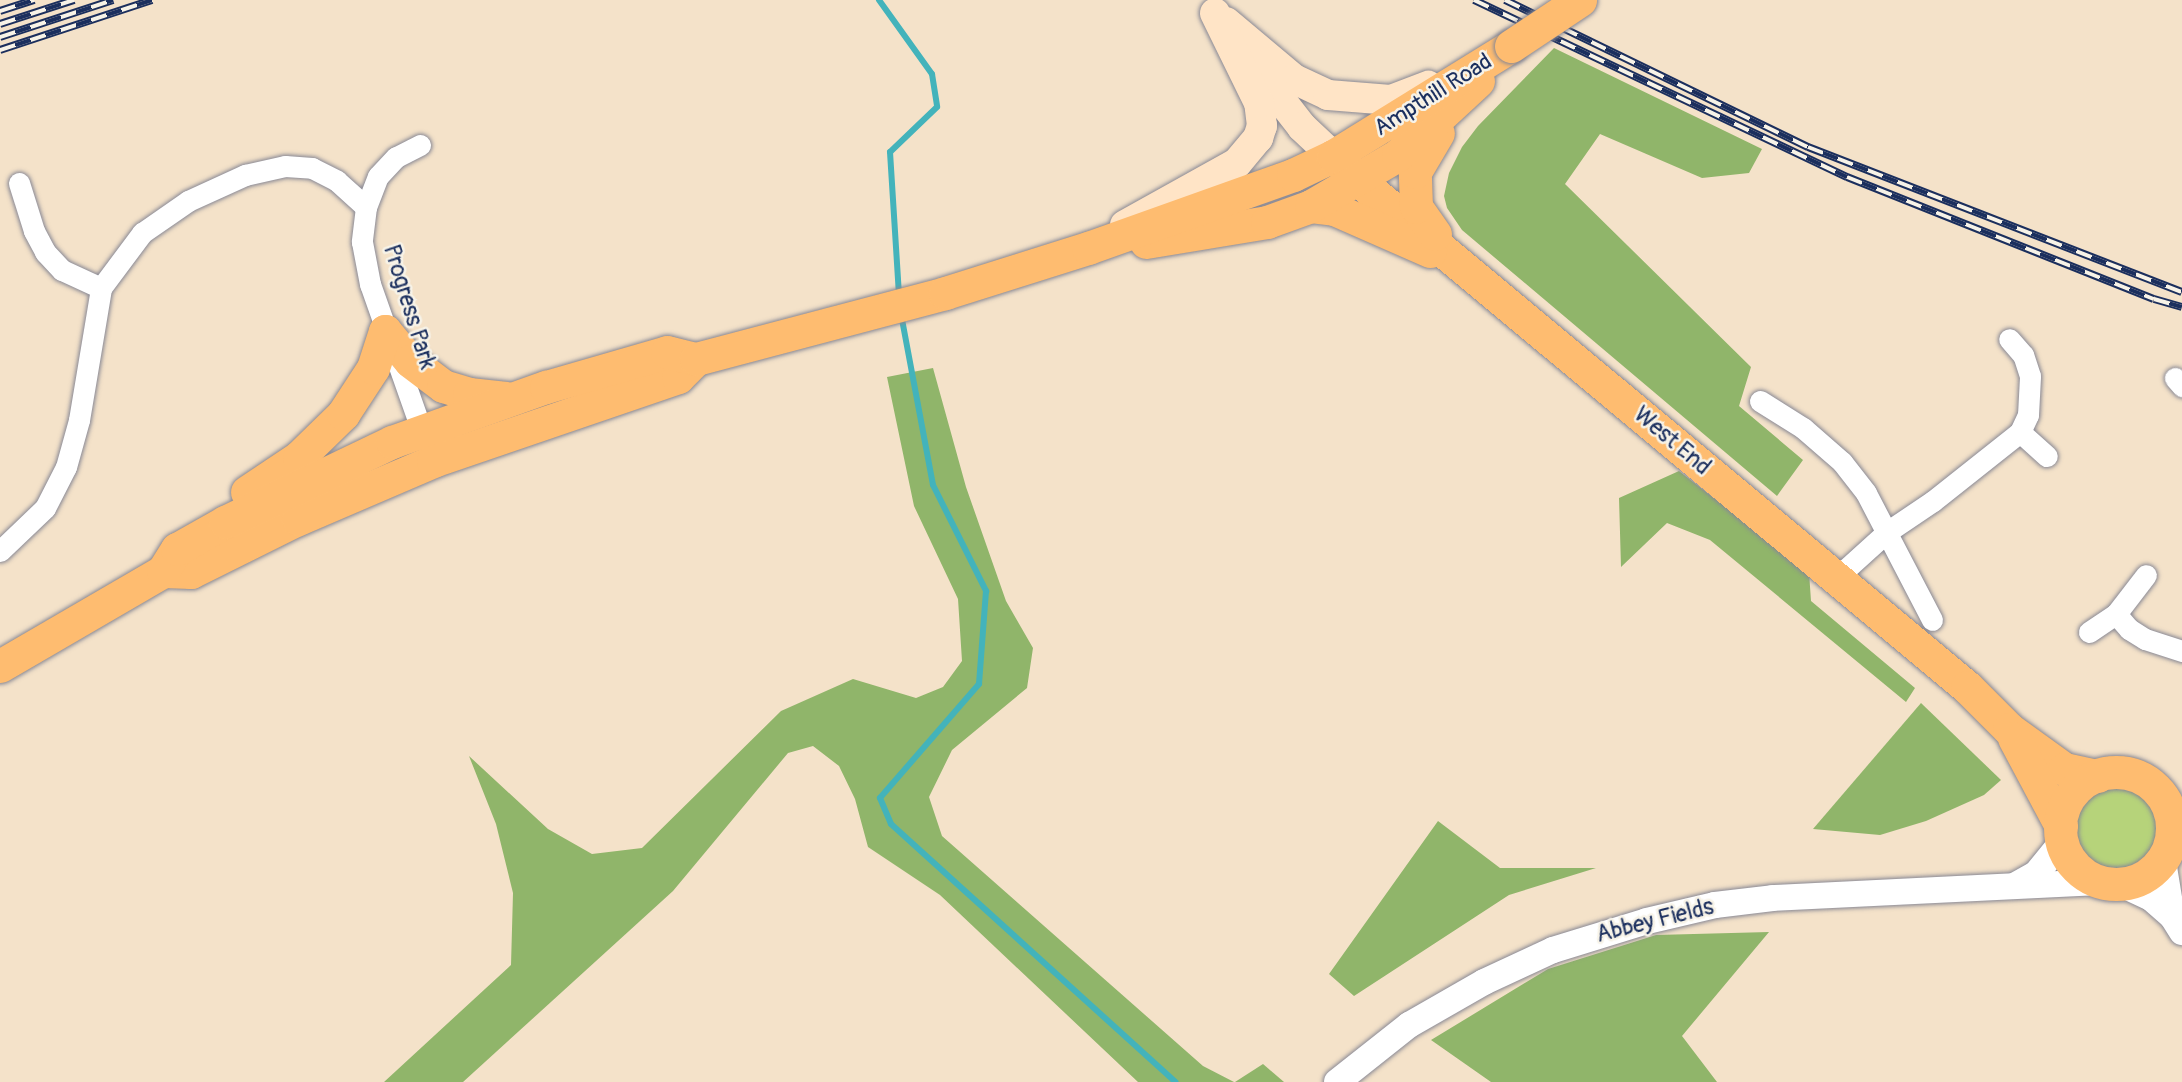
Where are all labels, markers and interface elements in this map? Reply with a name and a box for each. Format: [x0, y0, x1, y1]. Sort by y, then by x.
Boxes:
street label: Ampthill Road [1369, 48, 1497, 142]
street label: Progress Park [377, 241, 441, 373]
street label: West End [1628, 401, 1716, 481]
street label: Abbey Fields [1593, 893, 1717, 949]

